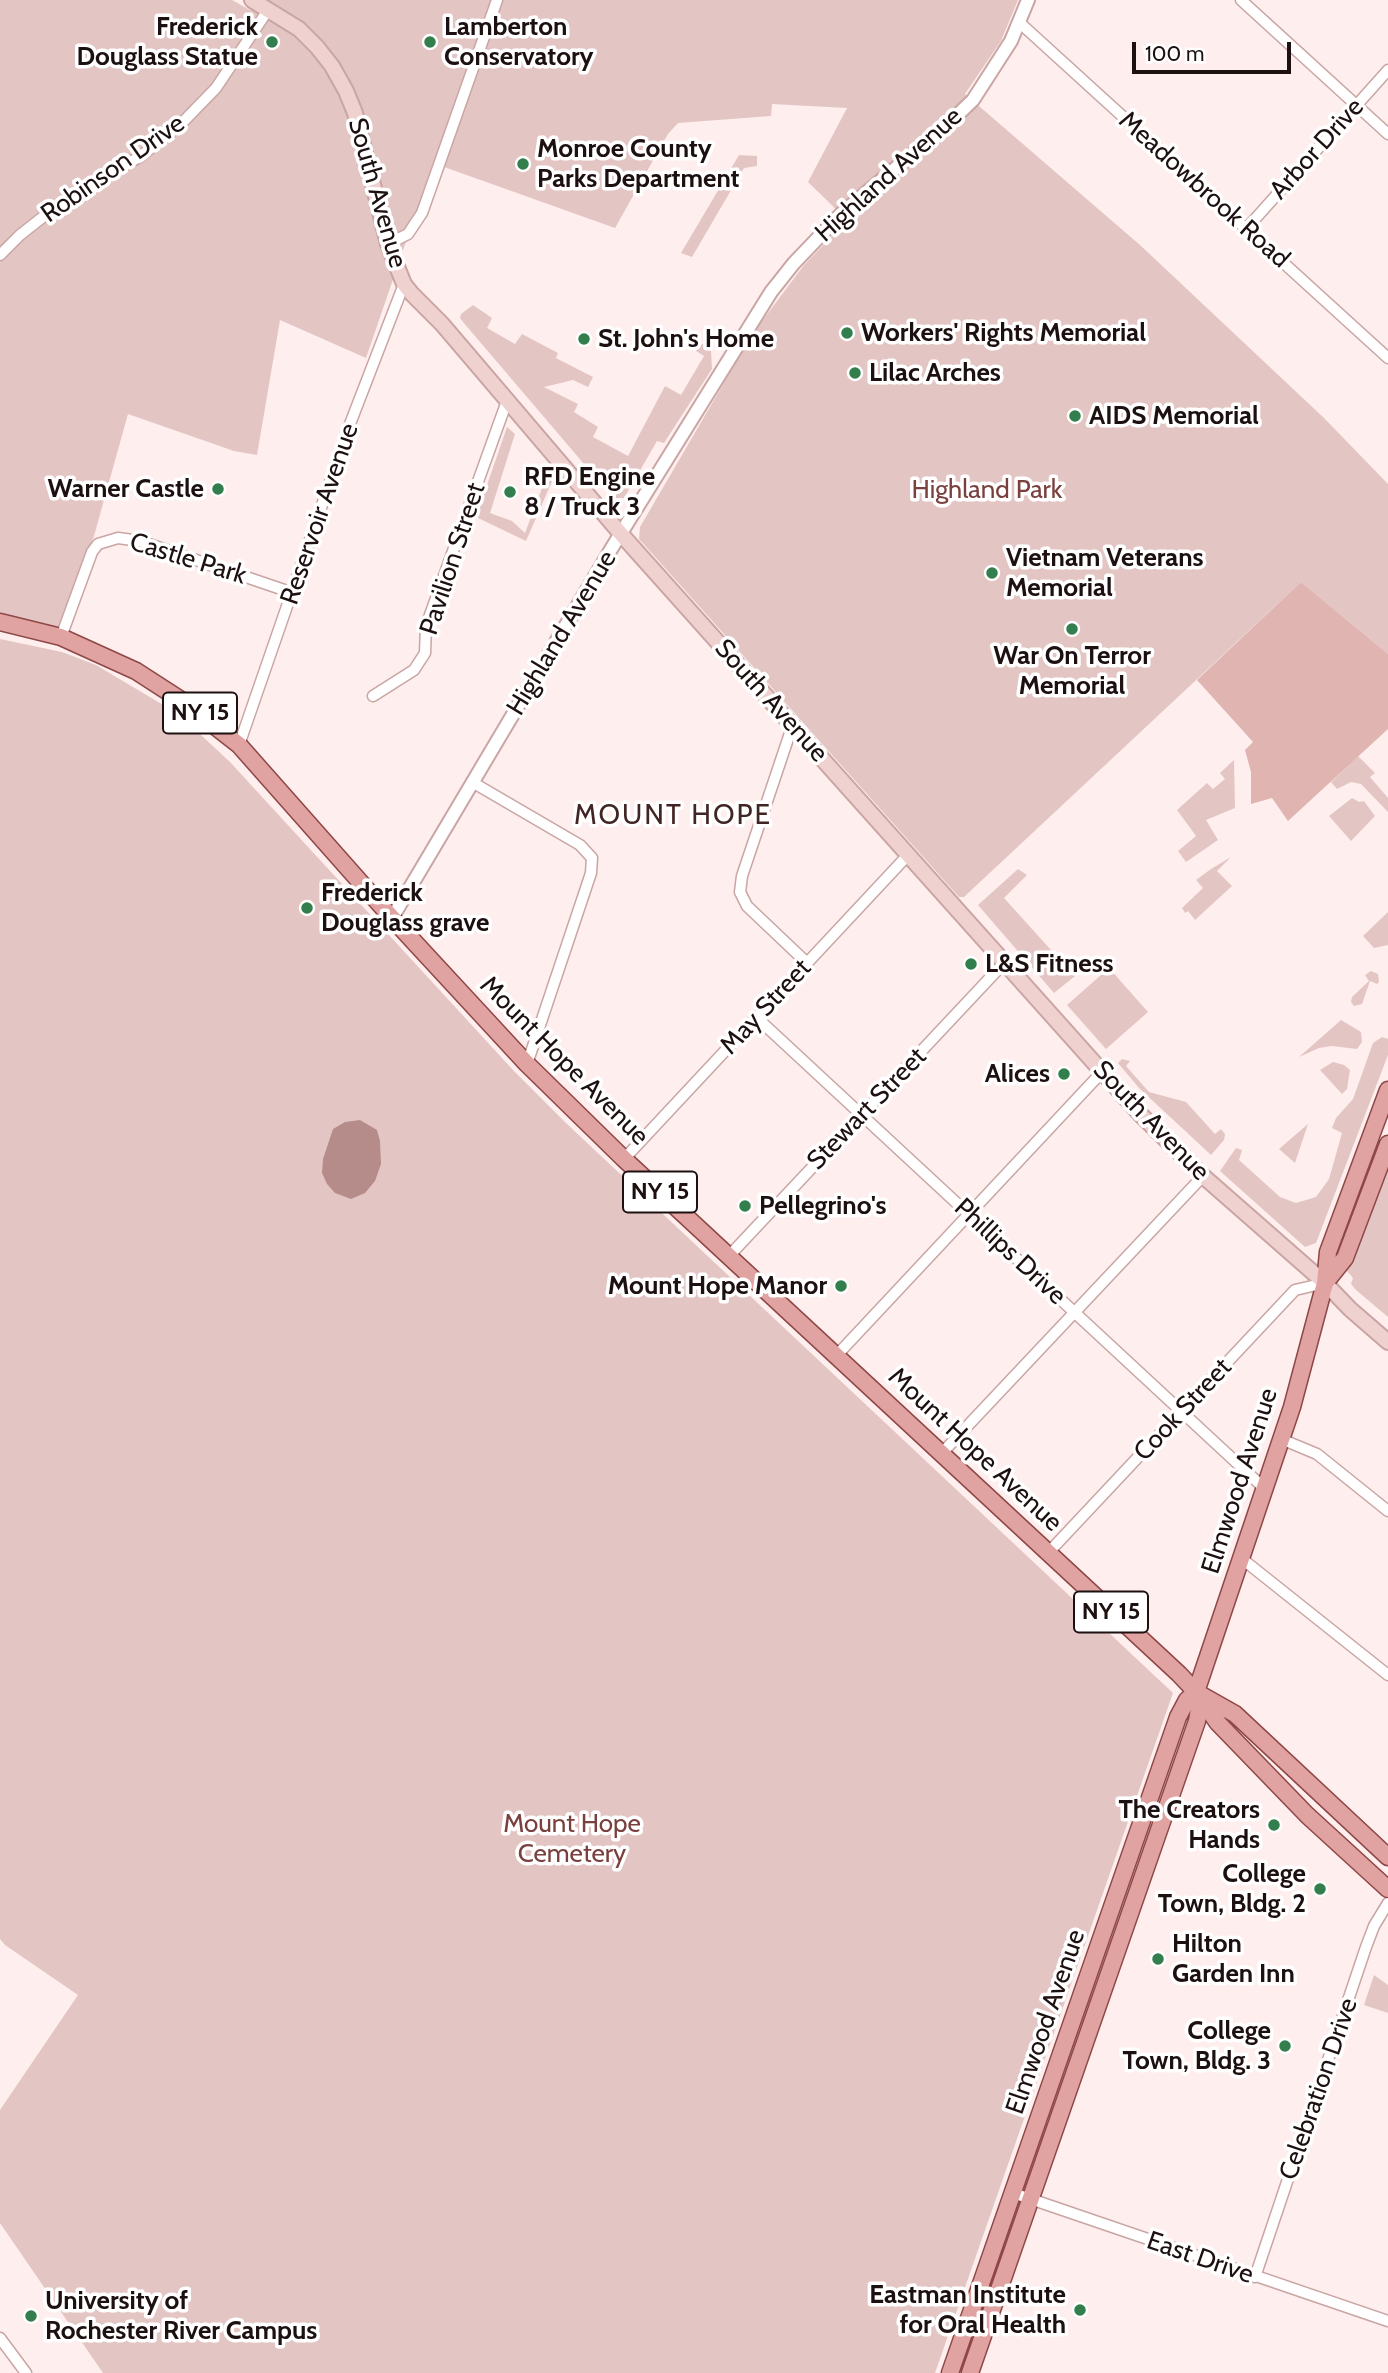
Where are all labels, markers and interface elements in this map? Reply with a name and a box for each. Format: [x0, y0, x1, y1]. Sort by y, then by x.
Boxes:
place label: Frederick Douglass Statue [76, 11, 258, 72]
place label: Lamberton Conservatory [444, 11, 594, 72]
scale bar [1136, 28, 1295, 72]
marker: Frederick Douglass Statue [264, 34, 280, 50]
marker: Lamberton Conservatory [422, 34, 438, 50]
text: 100 m [1145, 41, 1204, 66]
street label: Arbor Drive [1263, 92, 1371, 206]
street label: Highland Avenue [809, 101, 969, 249]
street label: Meadowbrook Road [1112, 105, 1296, 275]
street label: Robinson Drive [35, 108, 191, 230]
street label: South Avenue [341, 115, 413, 271]
place label: Monroe County Parks Department [537, 133, 740, 194]
marker: Monroe County Parks Department [515, 156, 531, 172]
place label: Workers' Rights Memorial [861, 317, 1146, 349]
place label: St. John's Home [598, 323, 774, 355]
marker: Workers' Rights Memorial [839, 325, 855, 341]
marker: St. John's Home [576, 331, 592, 347]
place label: Lilac Arches [869, 357, 1001, 389]
marker: Lilac Arches [847, 365, 863, 381]
place label: AIDS Memorial [1089, 400, 1259, 432]
marker: AIDS Memorial [1067, 408, 1083, 424]
street label: Reservoir Avenue [274, 419, 366, 609]
place label: RFD Engine 8 / Truck 3 [524, 461, 655, 522]
place label: Warner Castle [47, 473, 204, 505]
park label: Highland Park [912, 474, 1062, 506]
street label: Pavilion Street [414, 479, 492, 639]
marker: Warner Castle [210, 481, 226, 497]
marker: RFD Engine 8 / Truck 3 [502, 484, 518, 500]
street label: Castle Park [126, 527, 250, 591]
place label: Vietnam Veterans Memorial [1006, 542, 1203, 604]
street label: Highland Avenue [501, 545, 623, 721]
marker: Vietnam Veterans Memorial [984, 565, 1000, 581]
marker: War On Terror Memorial [1064, 621, 1080, 637]
street label: South Avenue [708, 633, 834, 769]
place label: War On Terror Memorial [993, 640, 1151, 702]
road number: NY 15 [163, 692, 237, 734]
district label: MOUNT HOPE [575, 799, 771, 833]
place label: Frederick Douglass grave [321, 877, 489, 938]
marker: Frederick Douglass grave [299, 900, 315, 916]
place label: L&S Fitness [985, 948, 1114, 980]
street label: May Street [714, 953, 818, 1061]
marker: L&S Fitness [963, 956, 979, 972]
street label: Mount Hope Avenue [473, 970, 655, 1152]
street label: Stewart Street [801, 1041, 933, 1177]
street label: South Avenue [1086, 1055, 1216, 1187]
place label: Alices [985, 1058, 1050, 1090]
marker: Alices [1056, 1066, 1072, 1082]
road number: NY 15 [623, 1172, 697, 1212]
place label: Pellegrino's [759, 1190, 887, 1222]
street label: Phillips Drive [948, 1192, 1072, 1312]
marker: Pellegrino's [737, 1198, 753, 1214]
place label: Mount Hope Manor [608, 1270, 827, 1302]
marker: Mount Hope Manor [833, 1278, 849, 1294]
street label: Cook Street [1128, 1352, 1238, 1468]
street label: Mount Hope Avenue [882, 1362, 1068, 1538]
street label: Elmwood Avenue [1195, 1384, 1285, 1578]
road number: NY 15 [1074, 1592, 1148, 1632]
place label: The Creators Hands [1119, 1794, 1260, 1856]
park label: Mount Hope Cemetery [503, 1808, 641, 1870]
marker: The Creators Hands [1266, 1817, 1282, 1833]
place label: College Town, Bldg. 2 [1158, 1858, 1306, 1920]
marker: College Town, Bldg. 2 [1312, 1881, 1328, 1897]
street label: Elmwood Avenue [1000, 1926, 1092, 2118]
place label: Hilton Garden Inn [1172, 1928, 1295, 1990]
marker: Hilton Garden Inn [1150, 1951, 1166, 1967]
street label: Celebration Drive [1273, 1994, 1365, 2184]
place label: College Town, Bldg. 3 [1122, 2015, 1271, 2076]
marker: College Town, Bldg. 3 [1277, 2038, 1293, 2054]
street label: East Drive [1143, 2225, 1257, 2291]
place label: Eastman Institute for Oral Health [869, 2279, 1066, 2340]
place label: University of Rochester River Campus [45, 2285, 317, 2346]
marker: Eastman Institute for Oral Health [1072, 2302, 1088, 2318]
marker: University of Rochester River Campus [23, 2308, 39, 2324]

